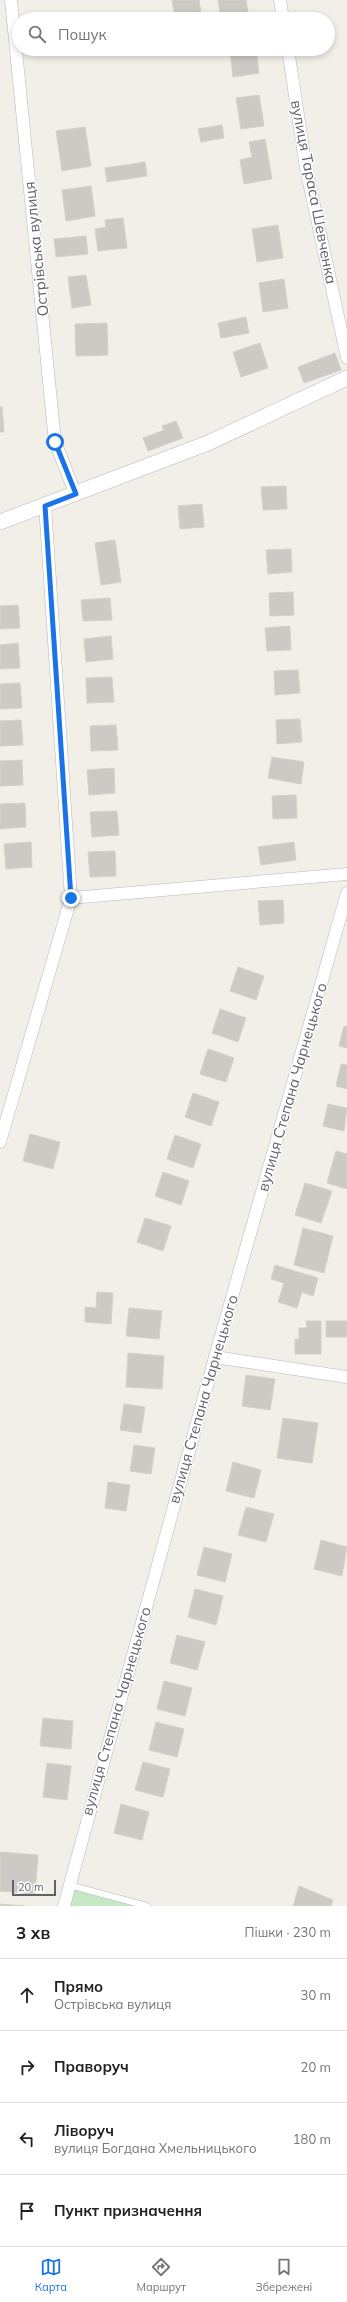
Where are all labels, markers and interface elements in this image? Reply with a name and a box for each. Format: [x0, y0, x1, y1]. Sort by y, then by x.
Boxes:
search box [12, 12, 335, 56]
icon: search [26, 23, 48, 45]
text: Пошук [58, 25, 107, 44]
street label: вулиця Тараса Шевченка [287, 98, 341, 286]
street label: Острівська вулиця [19, 181, 53, 317]
route start [46, 433, 64, 451]
route end [62, 889, 80, 907]
street label: вулиця Степана Чарнецького [253, 981, 331, 1193]
street label: вулиця Степана Чарнецького [164, 1293, 242, 1505]
street label: вулиця Степана Чарнецького [77, 1605, 155, 1817]
scale bar [12, 1878, 56, 1897]
text: 20 m [18, 1880, 44, 1894]
text: 3 хв [16, 1922, 50, 1943]
text: Пішки · 230 m [244, 1924, 331, 1940]
text: Прямо [54, 1977, 103, 1996]
icon: ahead [16, 1984, 38, 2006]
text: 30 m [301, 1987, 331, 2003]
text: Острівська вулиця [54, 1996, 171, 2012]
icon: right [16, 2056, 38, 2078]
text: Праворуч [54, 2057, 129, 2076]
text: 20 m [301, 2059, 331, 2075]
text: Ліворуч [54, 2121, 114, 2140]
icon: left [16, 2128, 38, 2150]
text: 180 m [293, 2131, 331, 2147]
text: вулиця Богдана Хмельницького [54, 2140, 256, 2156]
icon: arrive [16, 2200, 38, 2222]
text: Пункт призначення [54, 2201, 202, 2220]
tab: Карта [35, 2256, 67, 2294]
tab: Маршрут [137, 2256, 186, 2294]
tab: Збережені [255, 2256, 312, 2294]

